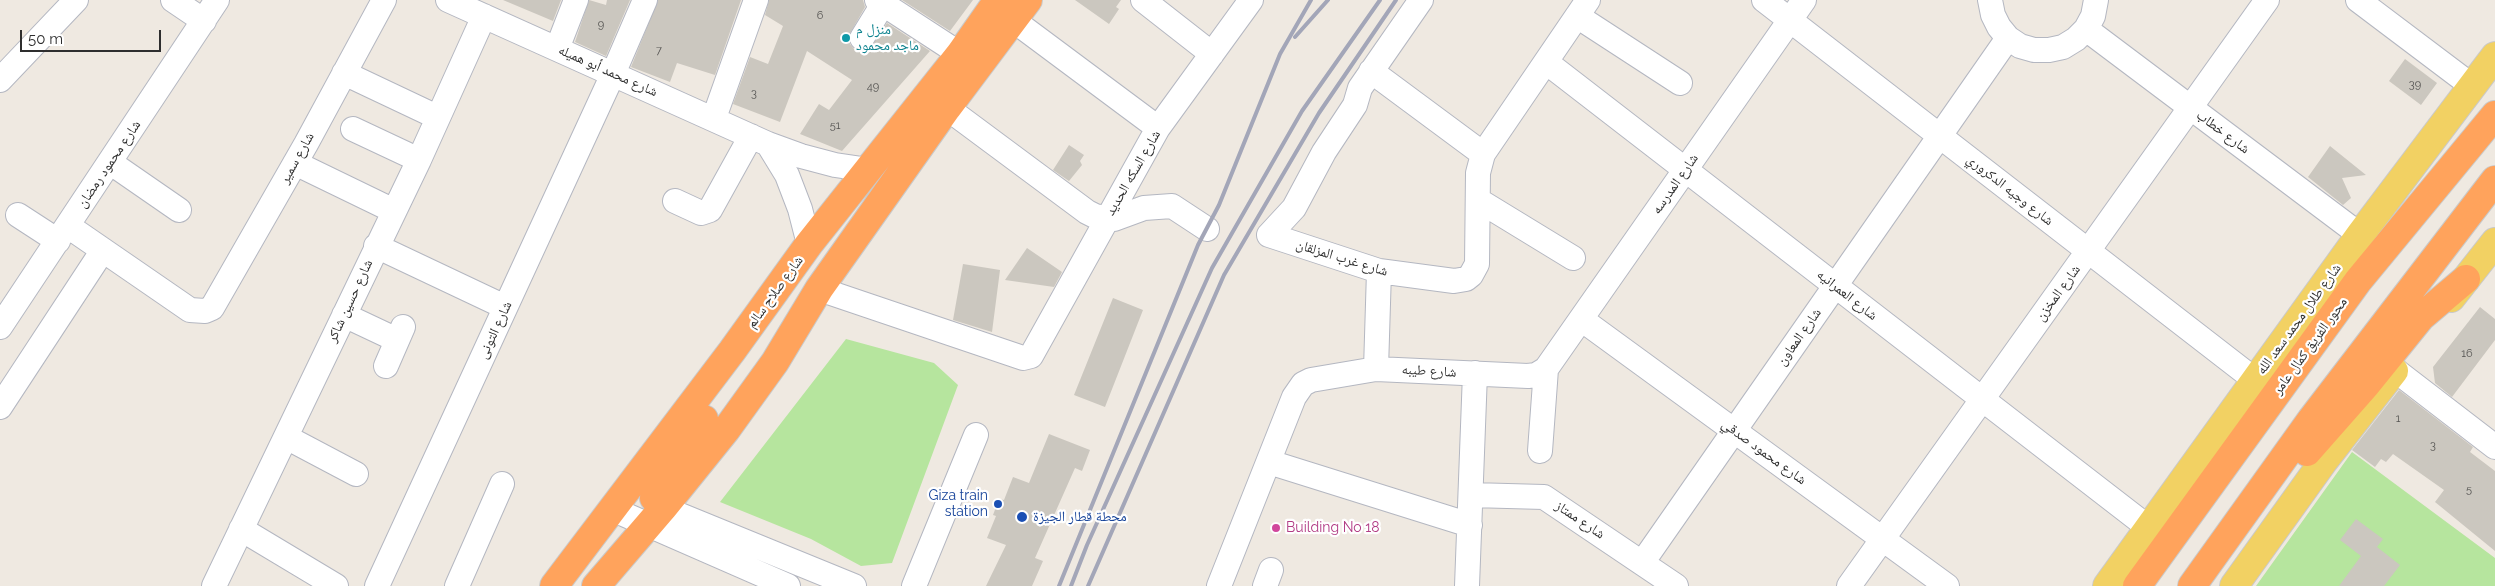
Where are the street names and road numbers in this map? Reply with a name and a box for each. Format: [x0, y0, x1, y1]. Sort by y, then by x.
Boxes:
street label: شارع محمد أبو هميله [556, 42, 660, 100]
street label: شارع خطاب [2193, 107, 2253, 157]
street label: شارع محمود رمضان [74, 117, 144, 211]
street label: شارع السكه الحديد [1102, 127, 1164, 219]
street label: شارع سمير [276, 129, 318, 187]
street label: شارع المدرسه [1648, 151, 1702, 217]
street label: شارع وجيه الدكروري [1963, 151, 2057, 229]
street label: شارع غرب المزلقان [1294, 236, 1390, 280]
street label: شارع صلاح سالم [743, 253, 807, 331]
street label: شارع حسين شاكر [323, 257, 377, 345]
street label: شارع طلال محمد سعد الله [2253, 260, 2345, 378]
street label: شارع المخزن [2032, 262, 2084, 324]
street label: شارع العمرانيه [1813, 266, 1881, 324]
street label: محور الفريق كمال عامر [2269, 294, 2351, 398]
street label: شارع التونى [474, 299, 516, 361]
street label: شارع المعاون [1773, 305, 1825, 369]
street label: شارع طيبه [1401, 361, 1457, 381]
street label: شارع محمود صدقي [1718, 416, 1810, 488]
street label: شارع ممتاز [1552, 497, 1608, 543]

